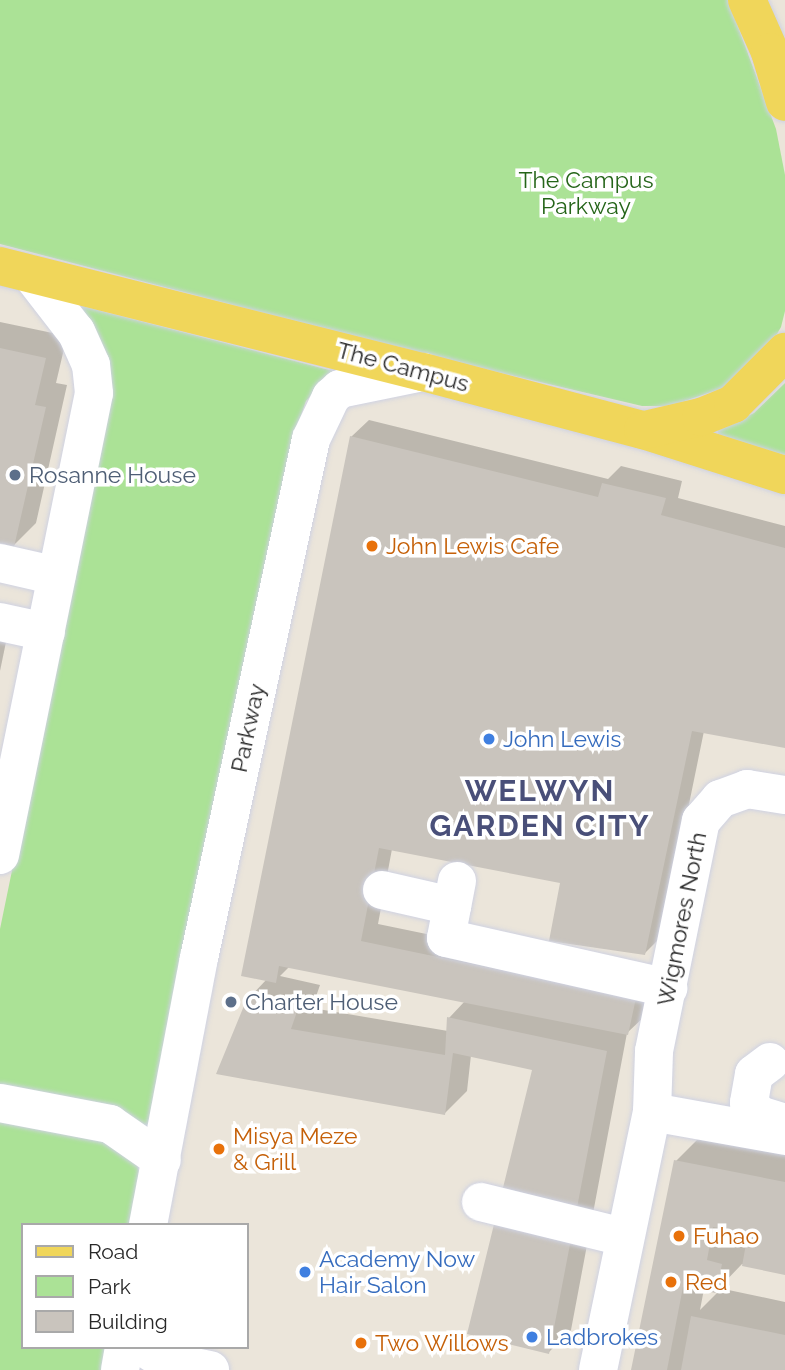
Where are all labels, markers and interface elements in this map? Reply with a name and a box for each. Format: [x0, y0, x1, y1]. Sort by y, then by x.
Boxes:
park label: The Campus Parkway [518, 166, 654, 220]
street label: The Campus [334, 336, 472, 398]
place label: Rosanne House [29, 461, 196, 489]
marker: Rosanne House [7, 467, 23, 483]
place label: John Lewis Cafe [386, 532, 559, 560]
marker: John Lewis Cafe [364, 538, 380, 554]
street label: Parkway [225, 681, 271, 775]
place label: John Lewis [503, 725, 621, 753]
marker: John Lewis [481, 731, 497, 747]
district label: WELWYN GARDEN CITY [431, 773, 649, 844]
street label: Wigmores North [652, 830, 712, 1008]
place label: Charter House [245, 988, 398, 1016]
marker: Charter House [223, 994, 239, 1010]
place label: Misya Meze & Grill [233, 1122, 357, 1176]
marker: Misya Meze & Grill [211, 1141, 227, 1157]
place label: Fuhao [693, 1222, 759, 1250]
legend [21, 1223, 248, 1349]
marker: Fuhao [671, 1228, 687, 1244]
text: Road [88, 1239, 138, 1264]
place label: Academy Now Hair Salon [319, 1245, 476, 1299]
marker: Academy Now Hair Salon [297, 1264, 313, 1280]
place label: Red [685, 1268, 727, 1296]
text: Park [88, 1274, 131, 1299]
marker: Red [663, 1274, 679, 1290]
text: Building [88, 1309, 168, 1334]
place label: Ladbrokes [546, 1323, 658, 1351]
place label: Two Willows [375, 1329, 509, 1357]
marker: Ladbrokes [524, 1329, 540, 1345]
marker: Two Willows [353, 1335, 369, 1351]

